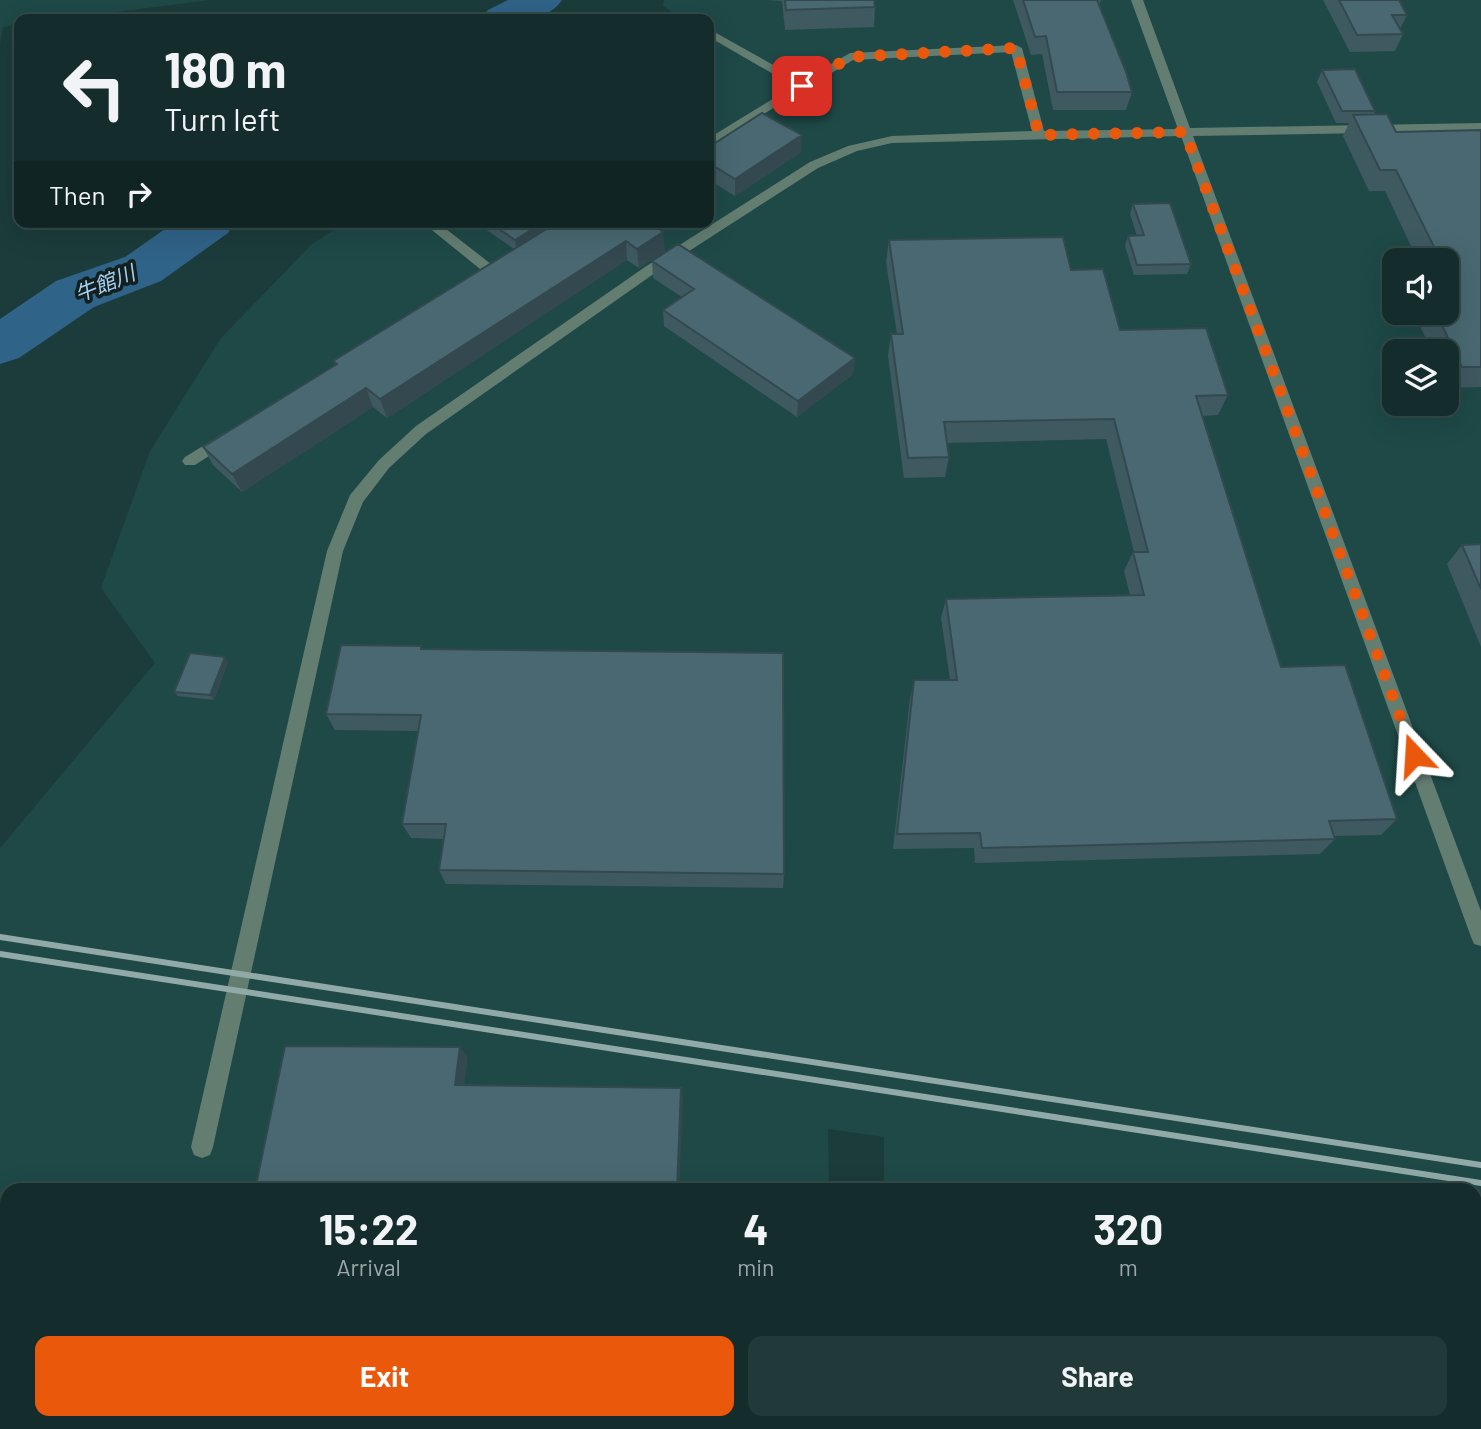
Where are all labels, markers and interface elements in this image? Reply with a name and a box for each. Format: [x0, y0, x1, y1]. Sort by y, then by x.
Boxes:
text: 180 m [164, 39, 287, 98]
icon: left [49, 42, 140, 133]
pin [772, 56, 832, 116]
icon: arrive [783, 67, 821, 105]
text: Turn left [164, 99, 281, 137]
icon: right [120, 175, 158, 213]
text: Then [49, 179, 106, 210]
map controls [1382, 248, 1459, 416]
button: sound [1382, 248, 1459, 325]
water label: 牛館川 [71, 258, 140, 306]
button: layers [1382, 339, 1459, 416]
position arrow [1377, 718, 1451, 792]
text: 15:22 [319, 1203, 419, 1253]
text: 4 [743, 1203, 769, 1253]
text: 320 [1093, 1203, 1163, 1253]
text: Arrival [336, 1253, 401, 1281]
text: min [737, 1253, 774, 1281]
text: m [1119, 1253, 1138, 1281]
button: Exit [35, 1336, 734, 1416]
button: Share [748, 1336, 1447, 1416]

